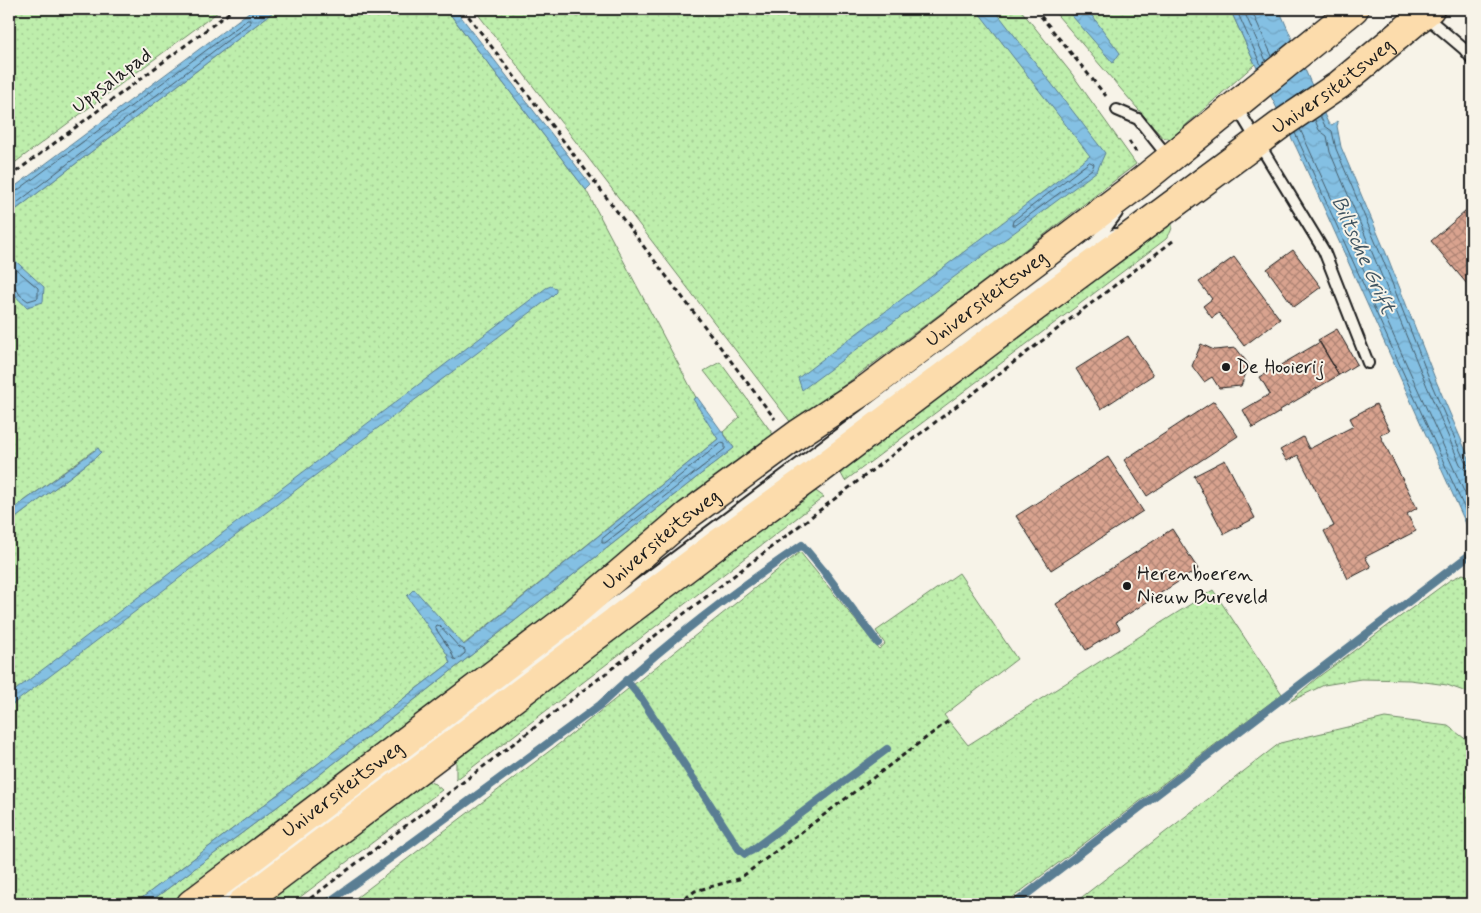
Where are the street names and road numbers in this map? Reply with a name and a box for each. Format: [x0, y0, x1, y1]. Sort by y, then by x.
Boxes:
street label: Universiteitsweg [1266, 32, 1399, 140]
street label: Uppsalapad [66, 42, 158, 120]
street label: Universiteitsweg [920, 244, 1053, 353]
street label: Universiteitsweg [596, 482, 726, 596]
street label: Universiteitsweg [276, 734, 409, 844]

